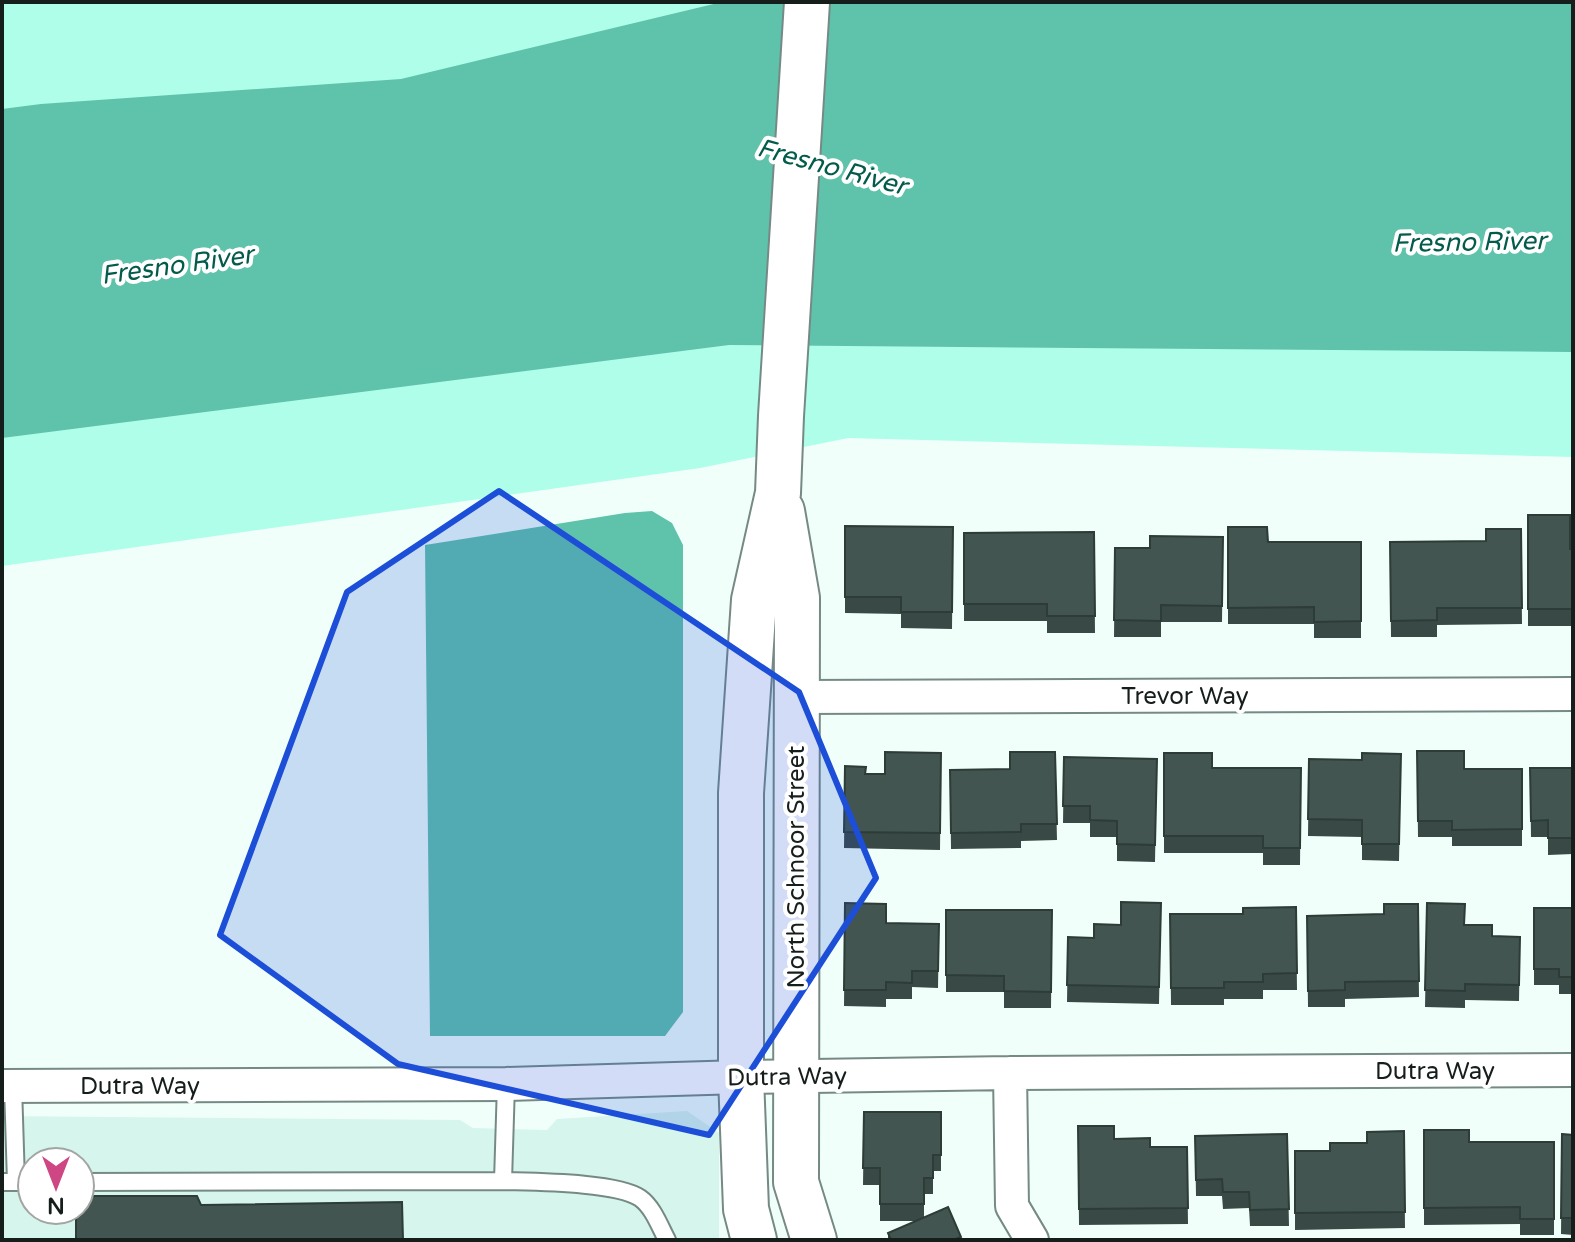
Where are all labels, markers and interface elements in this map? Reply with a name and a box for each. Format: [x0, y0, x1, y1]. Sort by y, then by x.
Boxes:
water label: Fresno River [754, 132, 913, 203]
water label: Fresno River [1392, 225, 1549, 259]
water label: Fresno River [99, 239, 258, 291]
street label: Trevor Way [1121, 682, 1249, 711]
street label: North Schnoor Street [782, 746, 811, 988]
street label: Dutra Way [1375, 1057, 1495, 1086]
street label: Dutra Way [727, 1061, 847, 1093]
street label: Dutra Way [80, 1072, 200, 1101]
north arrow [16, 1146, 96, 1226]
text: N [47, 1192, 65, 1218]

